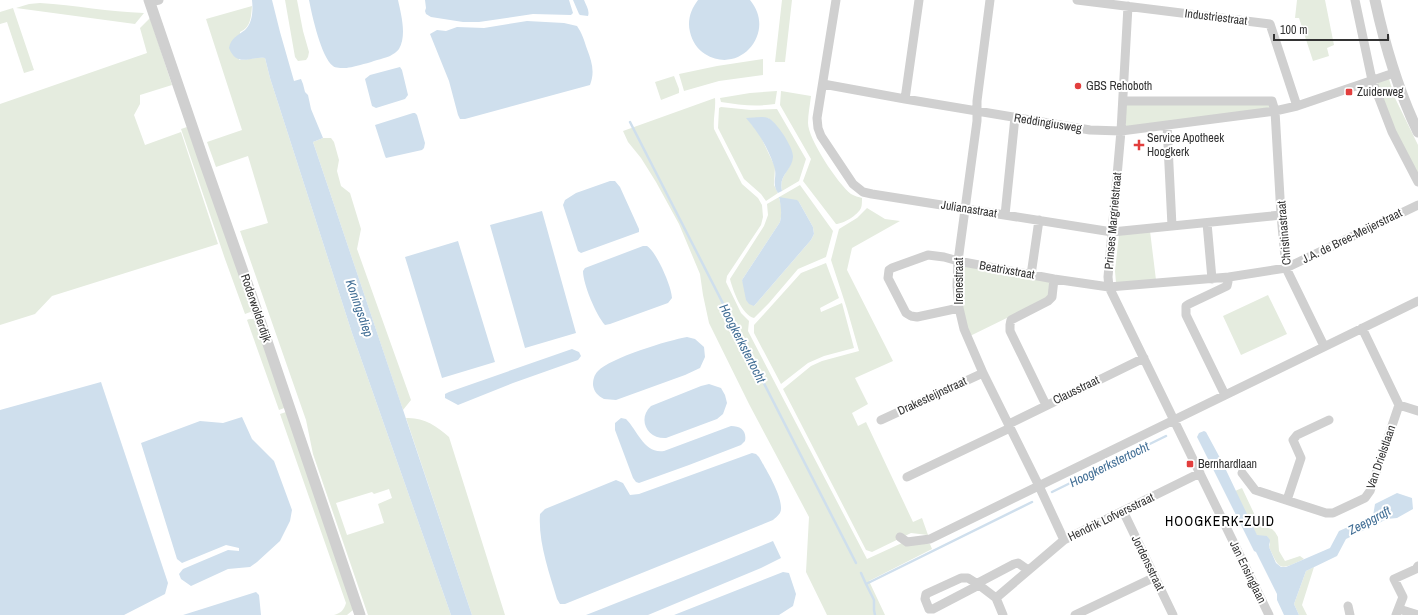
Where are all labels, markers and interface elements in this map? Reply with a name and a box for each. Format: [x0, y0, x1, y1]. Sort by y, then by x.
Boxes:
street label: Industriestraat [1184, 5, 1248, 29]
scale bar [1274, 16, 1388, 42]
text: 100 m [1280, 22, 1307, 38]
place label: GBS Rehoboth [1086, 78, 1152, 94]
marker: GBS Rehoboth [1073, 81, 1083, 91]
place label: Zuiderweg [1357, 84, 1404, 100]
marker: Zuiderweg [1344, 87, 1354, 97]
street label: Reddingiusweg [1013, 110, 1084, 136]
place label: Service Apotheek Hoogkerk [1147, 130, 1224, 160]
marker: Service Apotheek Hoogkerk [1134, 140, 1144, 150]
street label: Prinses Margrietstraat [1101, 172, 1125, 270]
street label: Julianastraat [940, 197, 998, 221]
street label: Christinastraat [1273, 200, 1295, 266]
street label: J.A. de Bree-Meijerstraat [1299, 205, 1405, 267]
street label: Irenestraat [951, 257, 967, 305]
street label: Beatrixstraat [978, 257, 1036, 283]
street label: Roderwolderdijk [237, 272, 275, 344]
water label: Koningsdiep [342, 277, 377, 339]
water label: Hoogkerkstertocht [715, 301, 770, 387]
street label: Clausstraat [1050, 372, 1102, 408]
street label: Drakesteijnstraat [895, 373, 969, 419]
street label: Van Drielstlaan [1363, 423, 1399, 491]
water label: Hoogkerkstertocht [1067, 437, 1153, 491]
place label: Bernhardlaan [1198, 456, 1257, 472]
marker: Bernhardlaan [1185, 459, 1195, 469]
street label: Hendrik Lofversstraat [1065, 489, 1157, 545]
water label: Zeepgraft [1344, 502, 1394, 539]
district label: HOOGKERK-ZUID [1165, 512, 1275, 530]
street label: Jordensstraat [1128, 533, 1168, 594]
street label: Jan Ensinglaan [1226, 538, 1270, 606]

